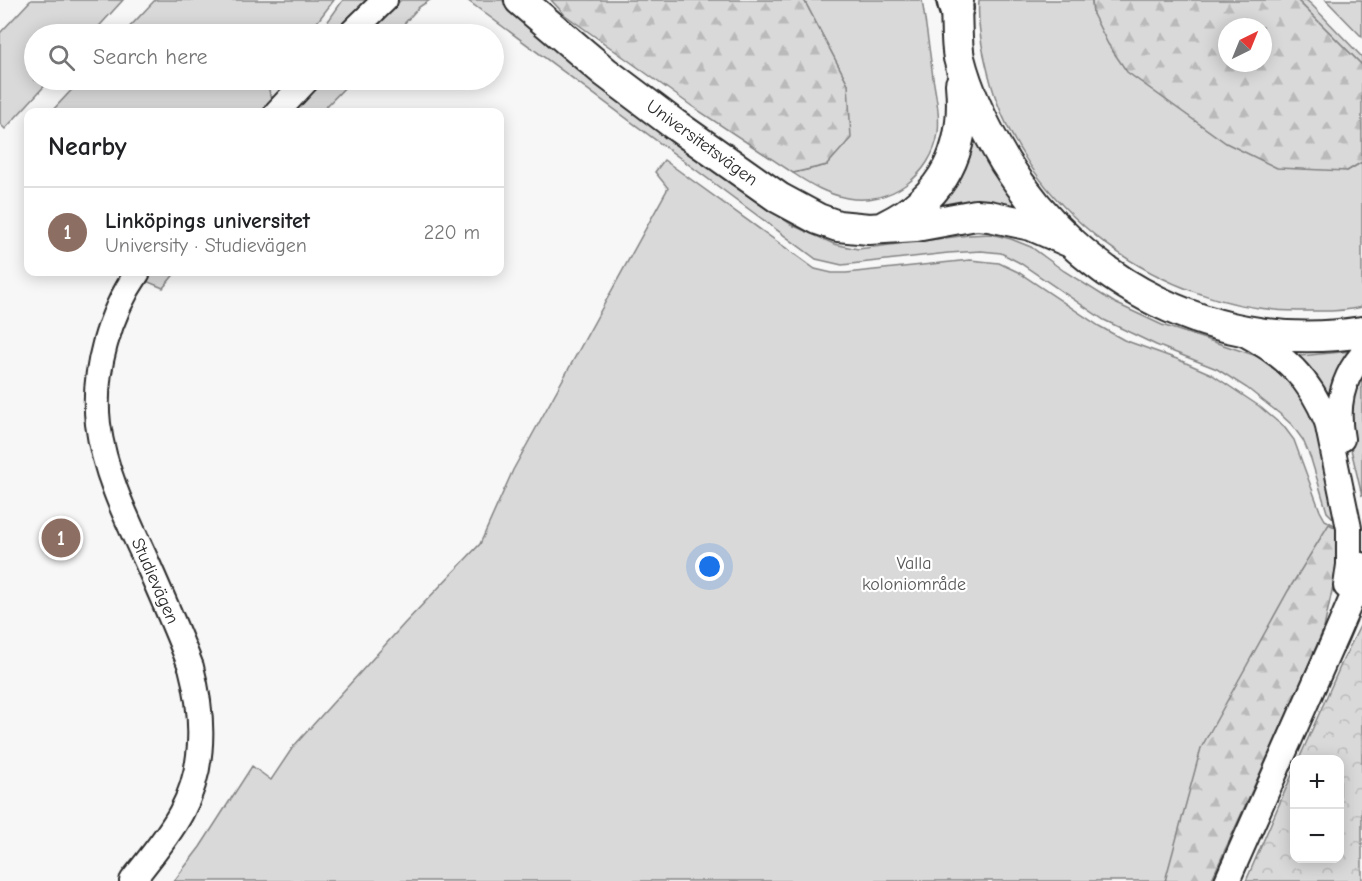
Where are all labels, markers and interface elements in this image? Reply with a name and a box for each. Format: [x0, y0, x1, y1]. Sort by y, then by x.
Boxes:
north arrow [1218, 18, 1272, 72]
search box [24, 24, 504, 90]
icon: search [45, 41, 78, 74]
text: Search here [93, 44, 208, 70]
street label: Universitetsvägen [642, 96, 762, 190]
text: Nearby [48, 132, 127, 162]
text: Linköpings universitet [105, 208, 310, 234]
text: 1 [64, 221, 71, 244]
text: 220 m [424, 221, 480, 244]
text: University · Studievägen [105, 234, 307, 257]
pin: 1 [42, 516, 80, 560]
street label: Studievägen [127, 535, 183, 627]
your location [695, 552, 724, 581]
park label: Valla koloniområde [862, 553, 966, 595]
map controls [1290, 755, 1344, 863]
button: + [1290, 755, 1344, 809]
button: − [1290, 809, 1344, 863]

